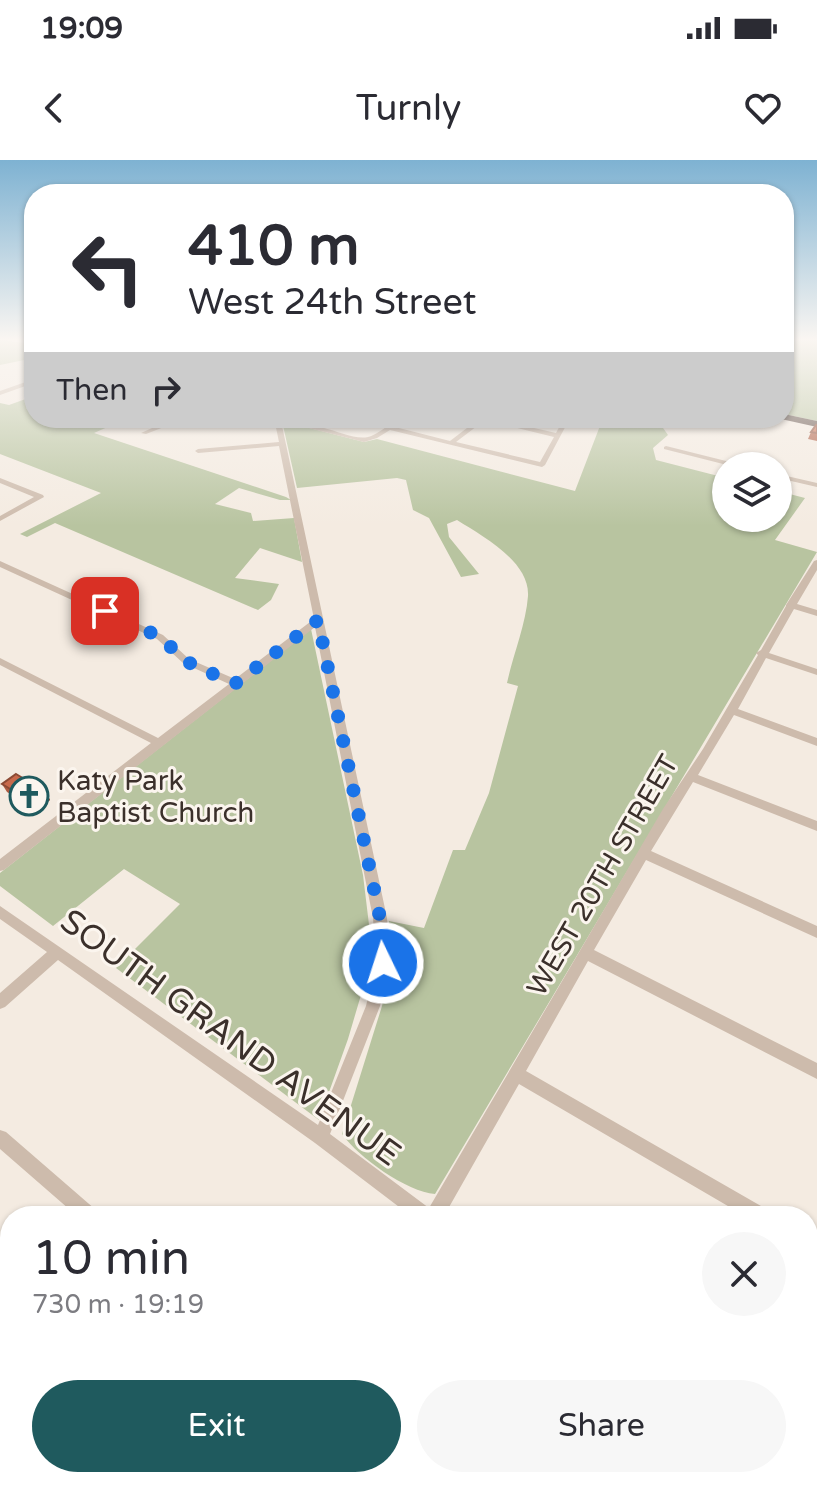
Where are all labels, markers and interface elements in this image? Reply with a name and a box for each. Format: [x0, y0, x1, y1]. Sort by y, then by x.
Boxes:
text: 19:09 [40, 10, 123, 47]
icon: back [32, 86, 76, 130]
icon: heart [741, 86, 785, 130]
text: Turnly [356, 87, 461, 130]
text: 410 m [188, 213, 359, 280]
icon: left [56, 216, 160, 320]
text: West 24th Street [188, 281, 477, 324]
icon: right [144, 368, 188, 412]
text: Then [56, 372, 128, 409]
map controls [712, 452, 792, 532]
button: layers [712, 452, 792, 532]
pin [71, 577, 139, 645]
icon: arrive [83, 589, 127, 633]
street label: WEST 20TH STREET [520, 749, 686, 1002]
place label: Katy Park Baptist Church [57, 764, 254, 830]
church icon: Katy Park Baptist Church [8, 775, 50, 817]
street label: SOUTH GRAND AVENUE [52, 901, 408, 1175]
position arrow [341, 921, 425, 1005]
text: 10 min [32, 1230, 190, 1288]
button: close [702, 1232, 786, 1316]
text: 730 m · 19:19 [32, 1289, 204, 1320]
button: Exit [32, 1380, 401, 1472]
button: Share [417, 1380, 786, 1472]

